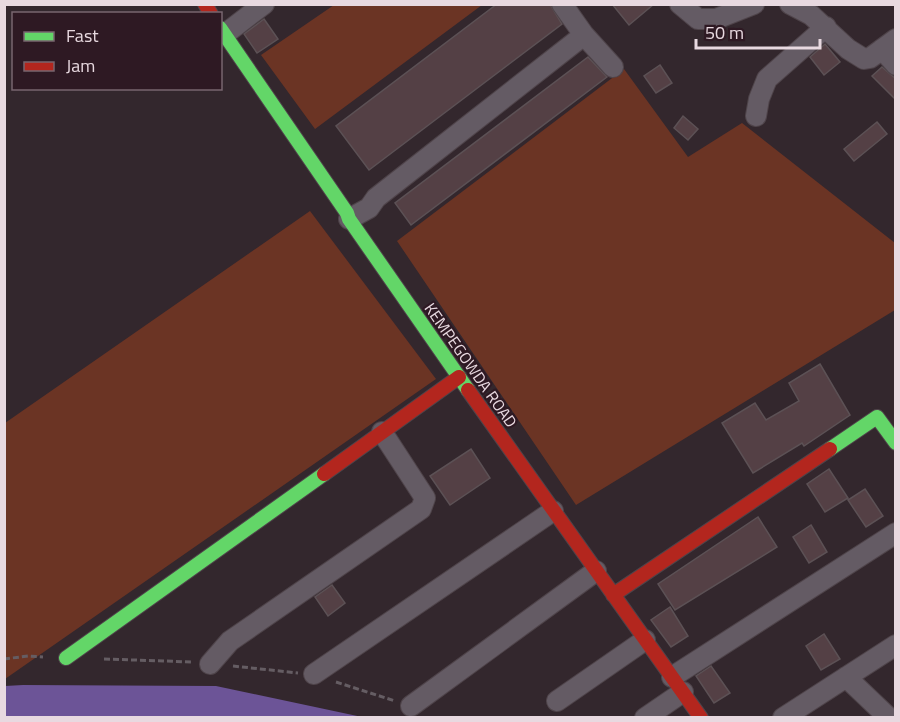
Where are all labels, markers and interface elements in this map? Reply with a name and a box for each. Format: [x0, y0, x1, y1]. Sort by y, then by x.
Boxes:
legend [12, 12, 222, 90]
scale bar [696, 12, 820, 50]
text: 50 m [705, 19, 744, 46]
text: Fast [66, 22, 99, 49]
text: Jam [66, 52, 95, 79]
street label: KEMPEGOWDA ROAD [419, 298, 523, 432]

